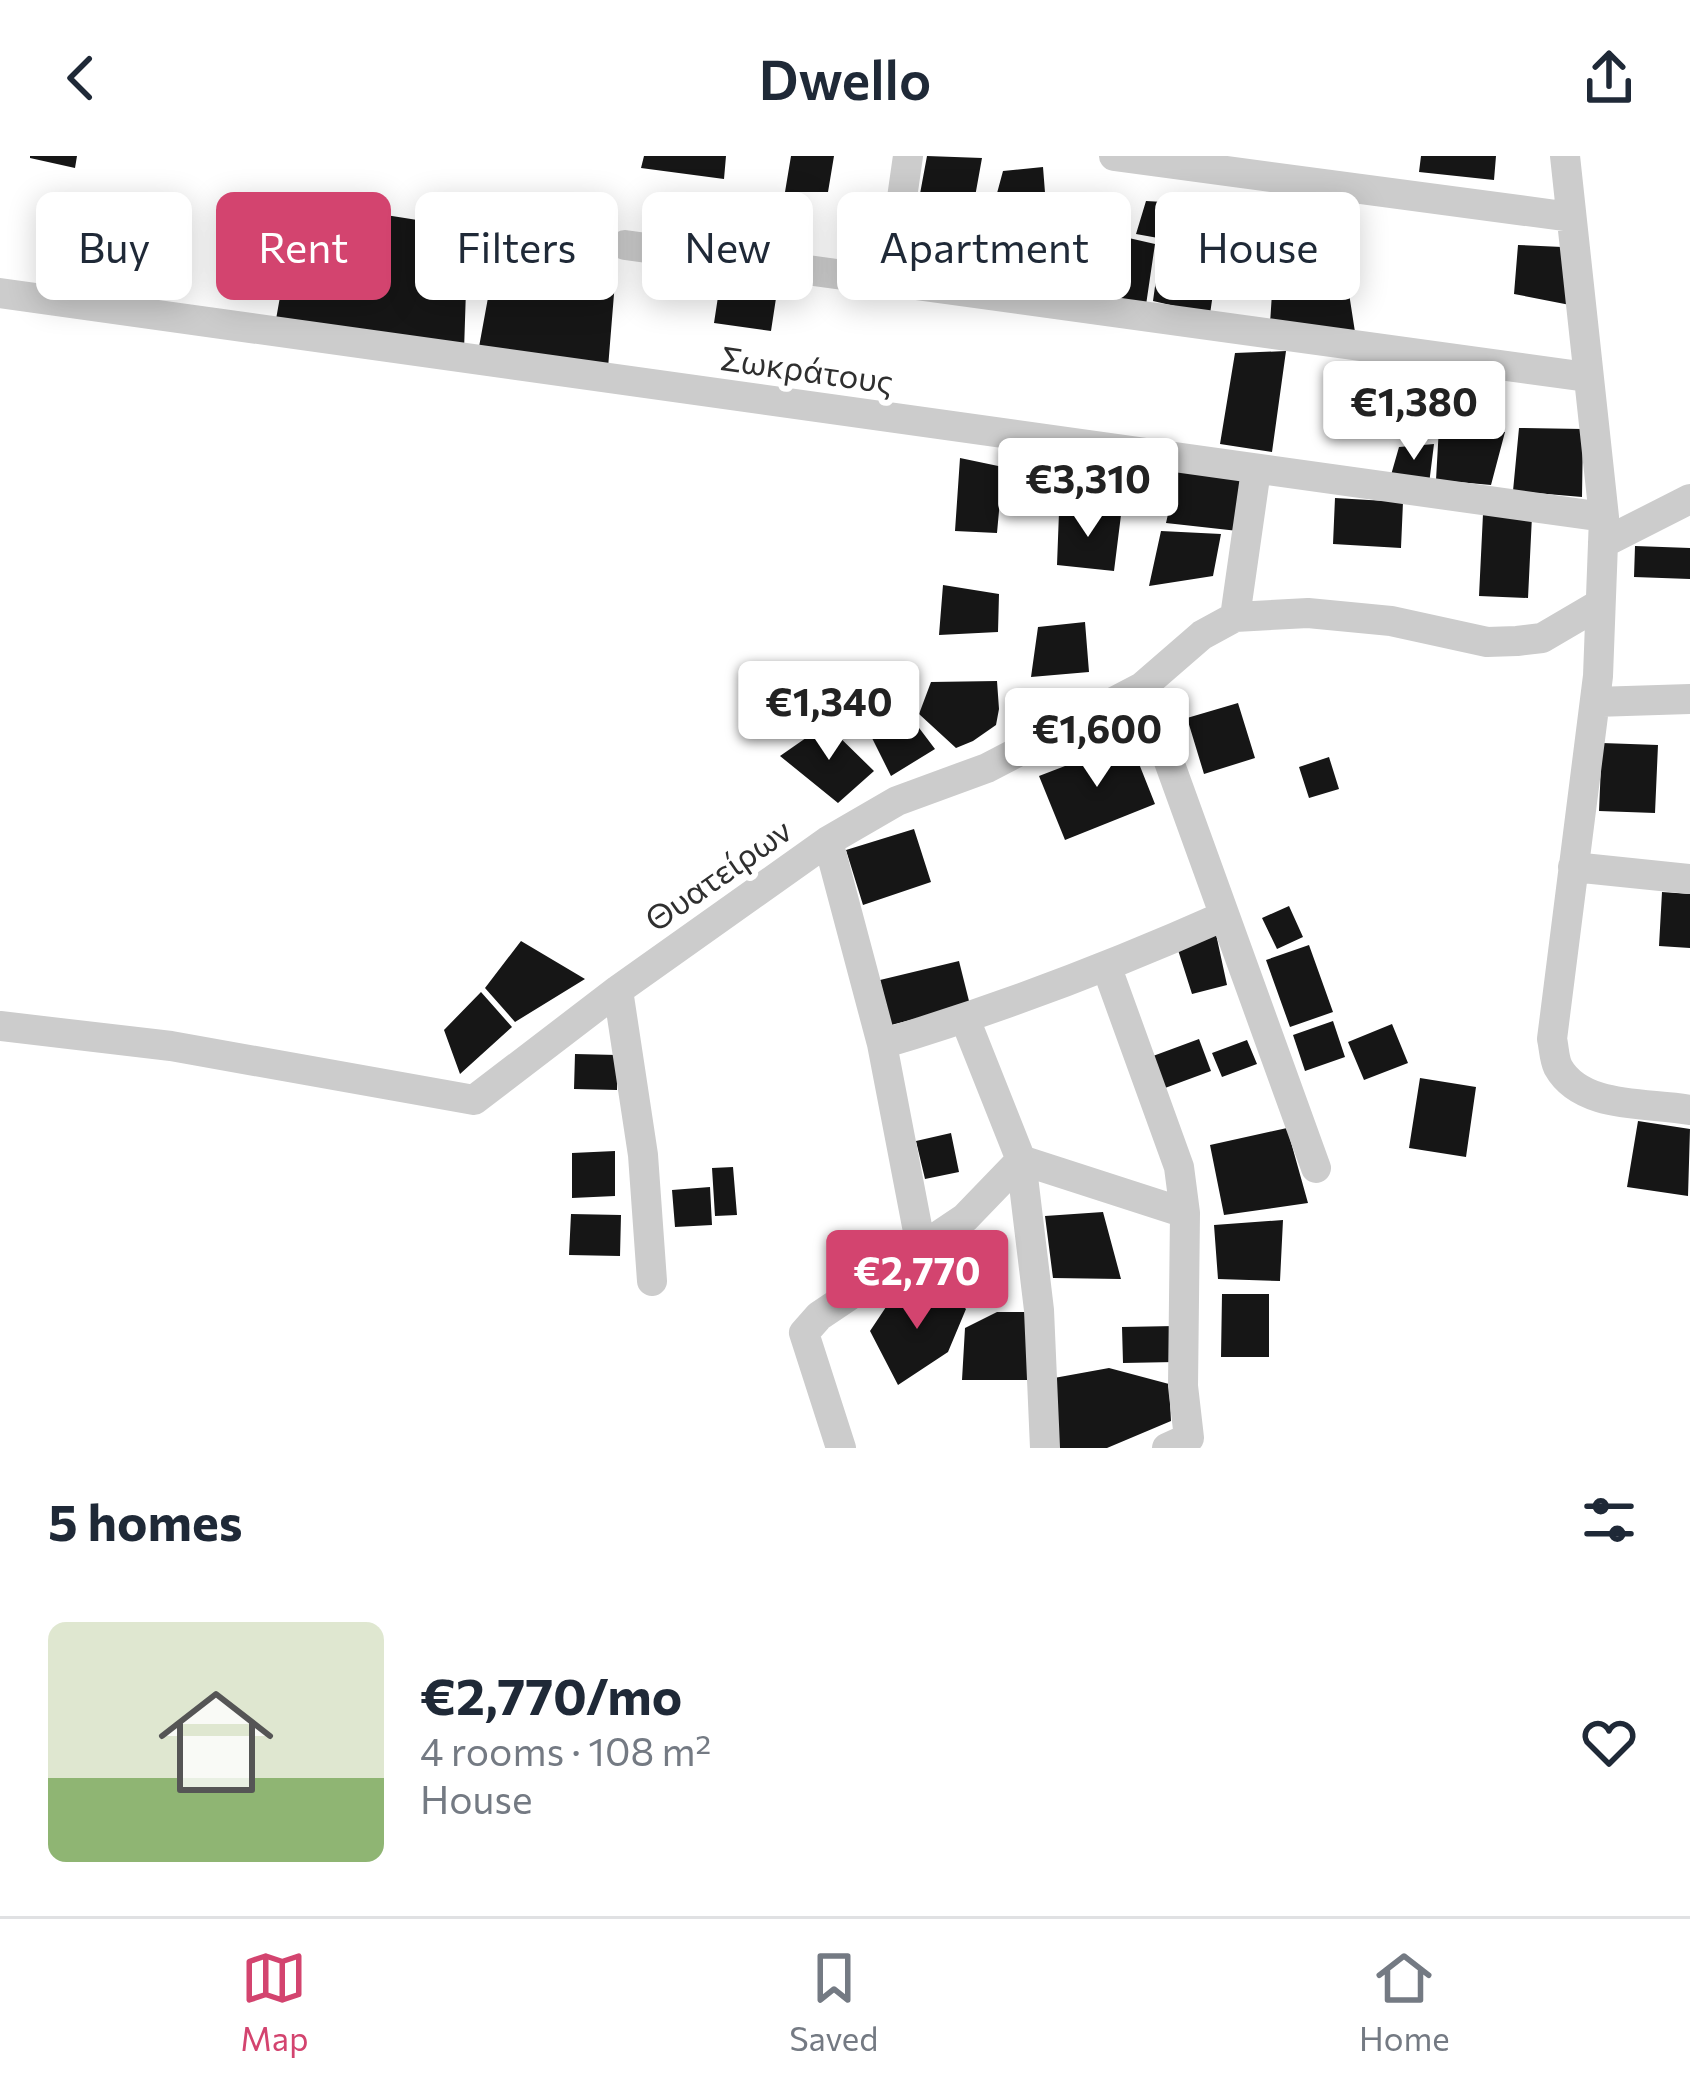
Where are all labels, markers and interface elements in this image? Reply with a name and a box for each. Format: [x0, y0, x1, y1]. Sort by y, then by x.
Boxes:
icon: back [48, 45, 114, 111]
text: Dwello [759, 45, 931, 111]
icon: share [1576, 45, 1642, 111]
chip: Buy [36, 192, 192, 300]
chip: Rent [216, 192, 391, 300]
chip: Filters [415, 192, 618, 300]
chip: New [642, 192, 813, 300]
chip: Apartment [837, 192, 1131, 300]
chip: House [1155, 192, 1360, 300]
street label: Σωκράτους [718, 336, 896, 401]
pin: €1,380 [1316, 361, 1512, 463]
text: €1,380 [1350, 376, 1478, 424]
pin: €3,310 [990, 438, 1186, 540]
text: €3,310 [1025, 453, 1151, 501]
pin: €1,340 [731, 661, 927, 763]
text: €1,340 [765, 676, 893, 724]
pin: €1,600 [999, 688, 1195, 790]
text: €1,600 [1032, 703, 1162, 751]
street label: Θυατείρων [636, 808, 798, 939]
pin: €2,770 [819, 1230, 1015, 1332]
text: €2,770 [853, 1245, 981, 1293]
icon: filters [1576, 1487, 1642, 1553]
text: 5 homes [48, 1489, 243, 1552]
text: €2,770/mo [420, 1663, 682, 1726]
icon: home [144, 1670, 288, 1814]
icon: heart [1576, 1709, 1642, 1775]
text: 4 rooms · 108 m² [420, 1726, 711, 1774]
text: House [420, 1774, 533, 1822]
tab: Map [240, 1945, 308, 2058]
tab: Saved [789, 1945, 878, 2058]
tab: Home [1359, 1945, 1450, 2058]

